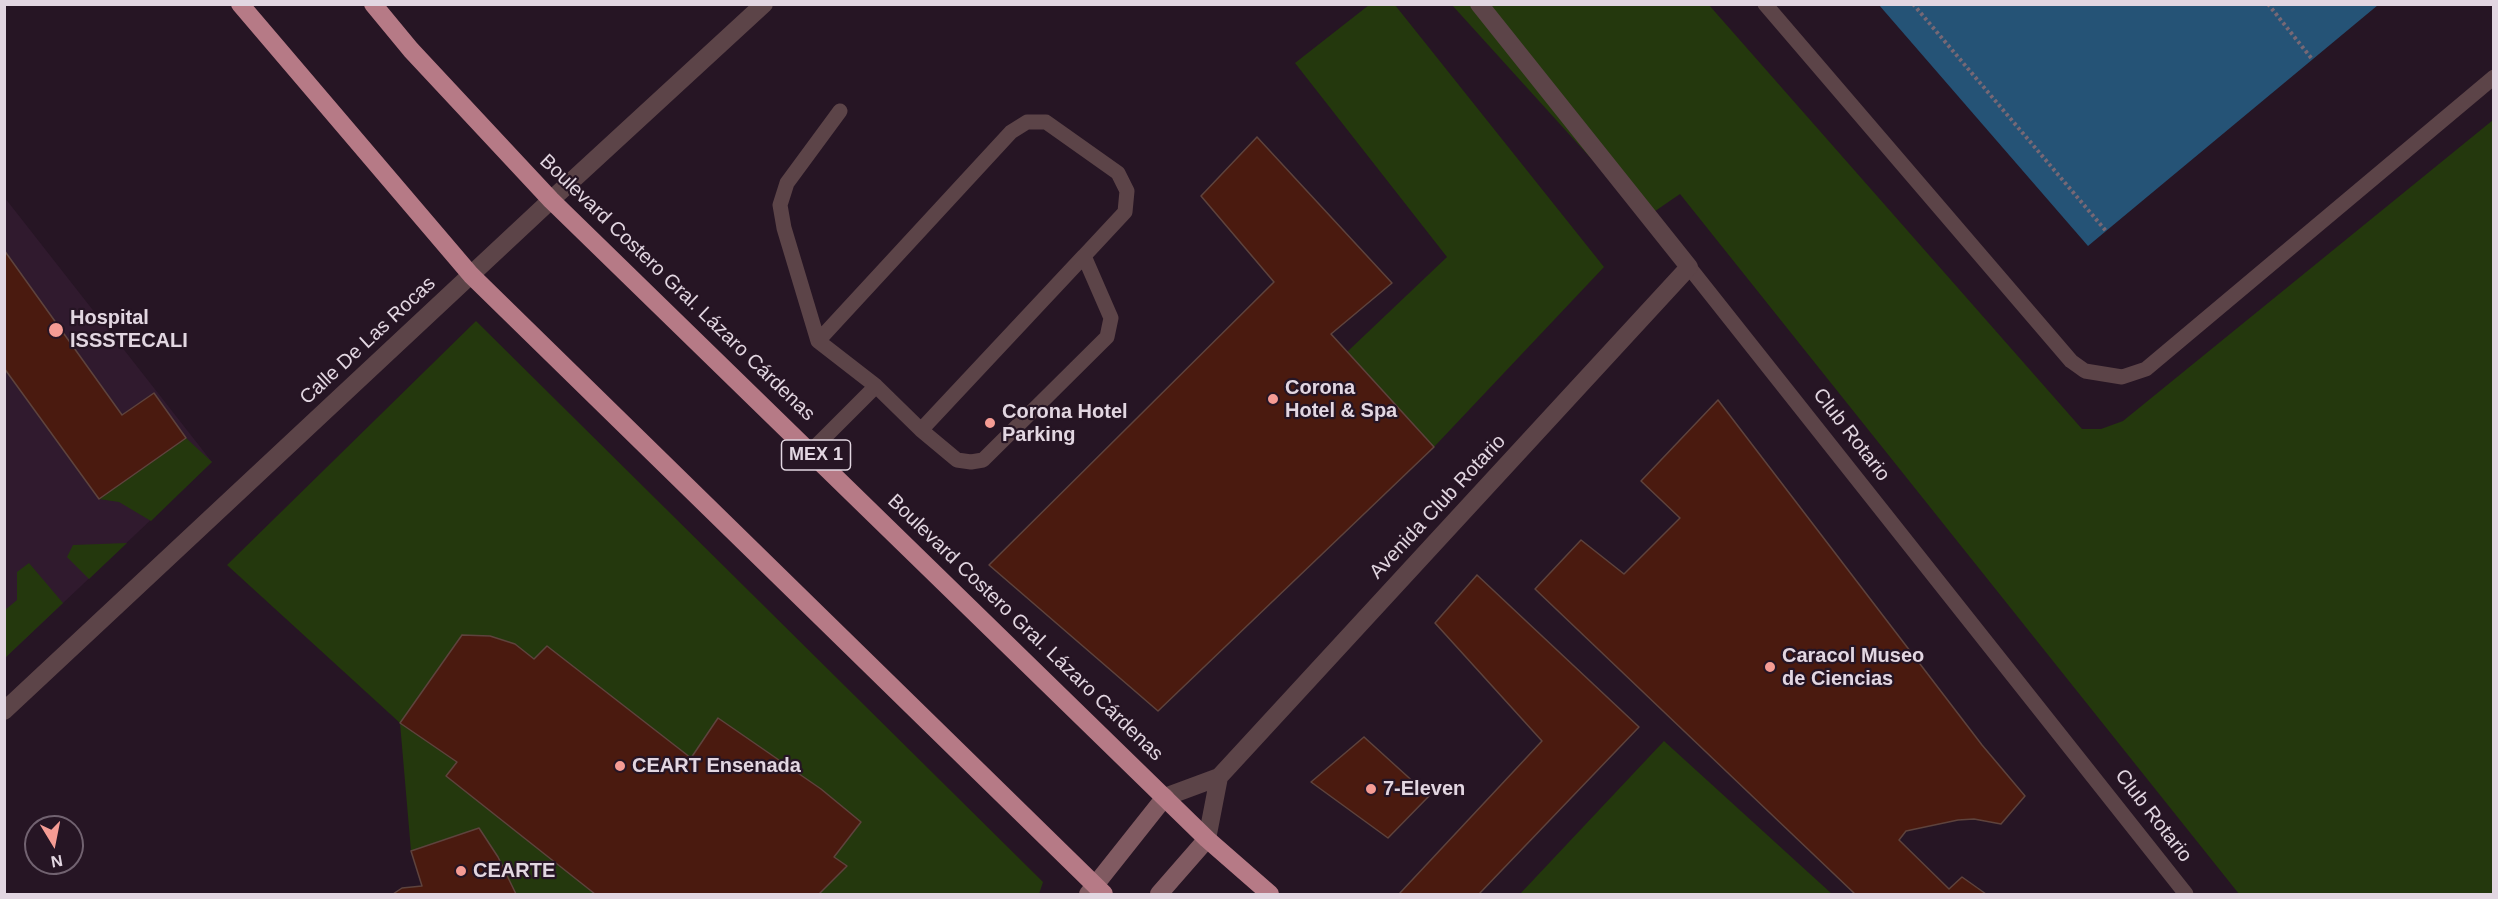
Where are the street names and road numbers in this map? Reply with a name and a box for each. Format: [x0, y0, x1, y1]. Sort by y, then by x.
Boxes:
street label: Boulevard Costero Gral. Lázaro Cárdenas [534, 150, 820, 426]
street label: Calle De Las Rocas [295, 272, 441, 410]
street label: Club Rotario [1807, 384, 1895, 486]
street label: Avenida Club Rotario [1365, 430, 1511, 584]
road number: MEX 1 [782, 440, 850, 470]
street label: Boulevard Costero Gral. Lázaro Cárdenas [882, 490, 1168, 766]
street label: Club Rotario [2109, 765, 2197, 867]

